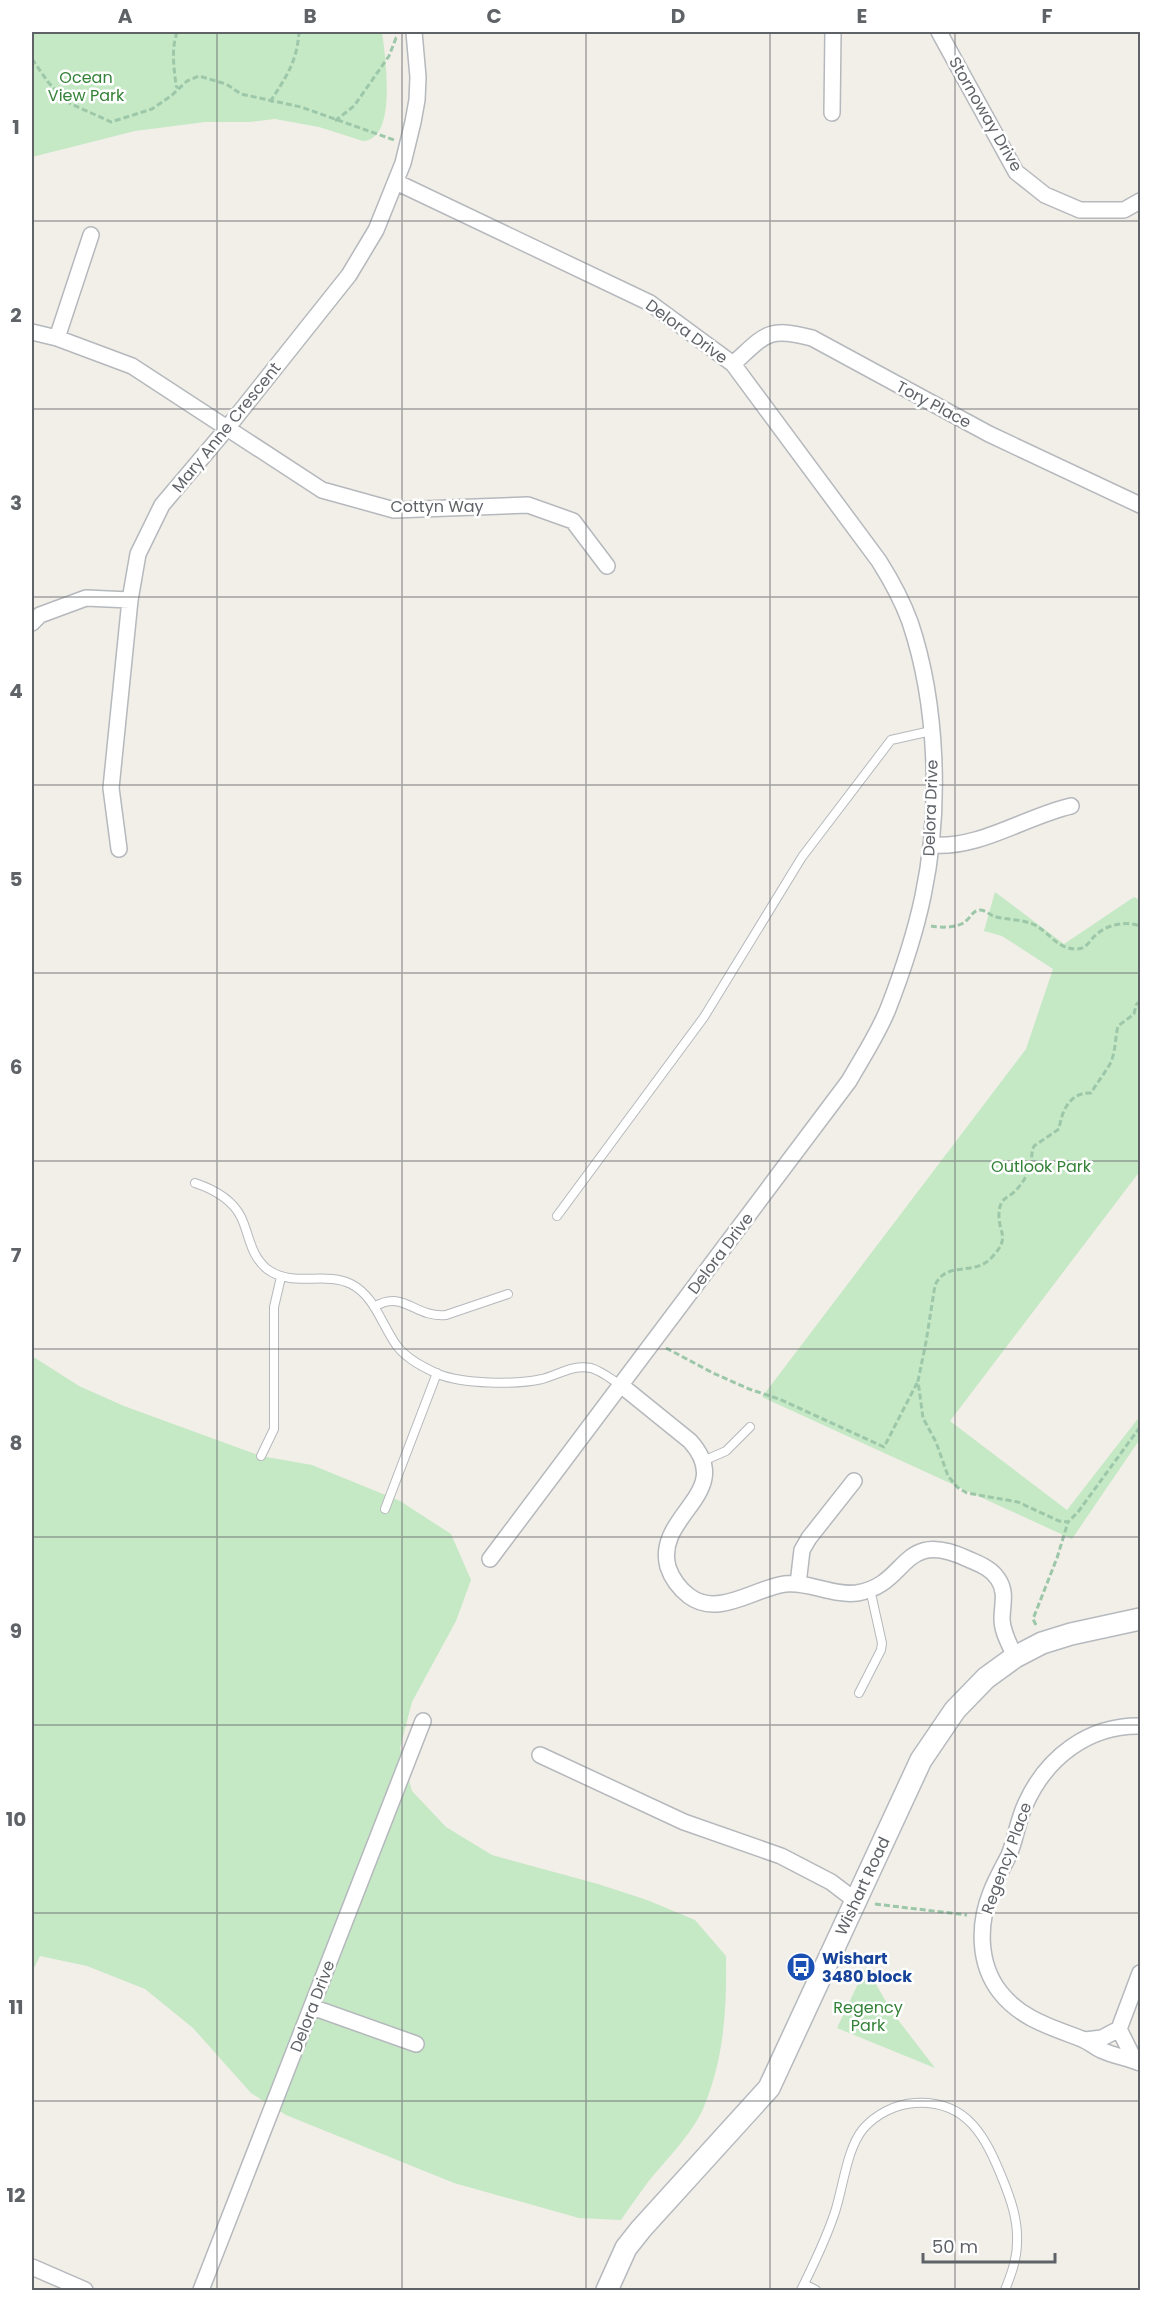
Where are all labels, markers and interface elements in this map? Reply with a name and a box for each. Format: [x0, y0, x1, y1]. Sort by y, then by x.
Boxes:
text: A [118, 2, 133, 30]
text: B [303, 2, 317, 30]
text: C [486, 2, 502, 30]
text: D [671, 2, 685, 30]
text: E [857, 2, 867, 30]
text: F [1042, 2, 1053, 30]
street label: Stornoway Drive [943, 53, 1028, 176]
park label: Ocean View Park [48, 66, 125, 107]
text: 1 [12, 113, 20, 141]
street label: Delora Drive [641, 294, 733, 369]
text: 2 [10, 301, 22, 329]
street label: Mary Anne Crescent [167, 357, 286, 497]
street label: Tory Place [892, 375, 975, 434]
text: 3 [10, 489, 22, 517]
street label: Cottyn Way [390, 495, 484, 518]
text: 4 [9, 677, 23, 705]
street label: Delora Drive [917, 759, 944, 857]
text: 5 [10, 865, 23, 893]
text: 6 [10, 1053, 22, 1081]
park label: Outlook Park [991, 1155, 1092, 1178]
street label: Delora Drive [682, 1208, 759, 1299]
text: 7 [11, 1241, 22, 1269]
text: 8 [10, 1429, 22, 1457]
text: 9 [10, 1617, 22, 1645]
street label: Regency Place [976, 1799, 1037, 1917]
text: 10 [6, 1805, 26, 1833]
street label: Wishart Road [829, 1833, 895, 1939]
place label: Wishart 3480 block [822, 1947, 912, 1988]
bus stop icon: Wishart 3480 block [785, 1951, 817, 1983]
street label: Delora Drive [284, 1957, 341, 2055]
text: 11 [8, 1993, 24, 2021]
park label: Regency Park [833, 1996, 903, 2037]
text: 12 [7, 2181, 25, 2209]
scale bar [923, 2226, 1055, 2264]
text: 50 m [932, 2234, 978, 2259]

